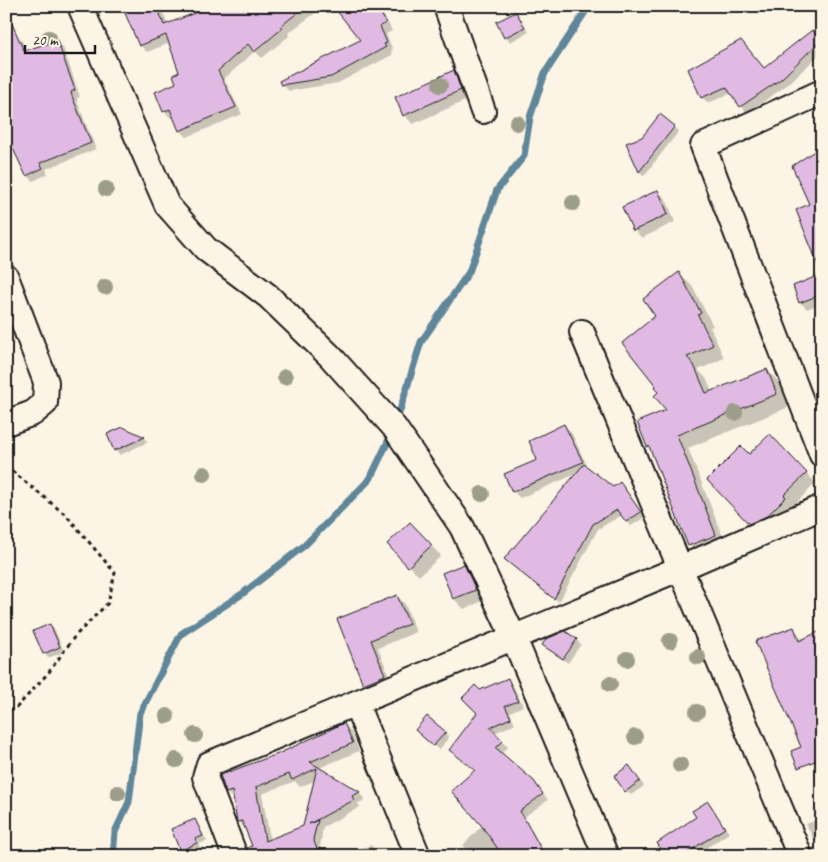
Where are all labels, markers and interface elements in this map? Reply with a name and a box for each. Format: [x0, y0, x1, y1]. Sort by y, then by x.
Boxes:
scale bar [25, 22, 95, 54]
text: 20 m [32, 31, 59, 50]

